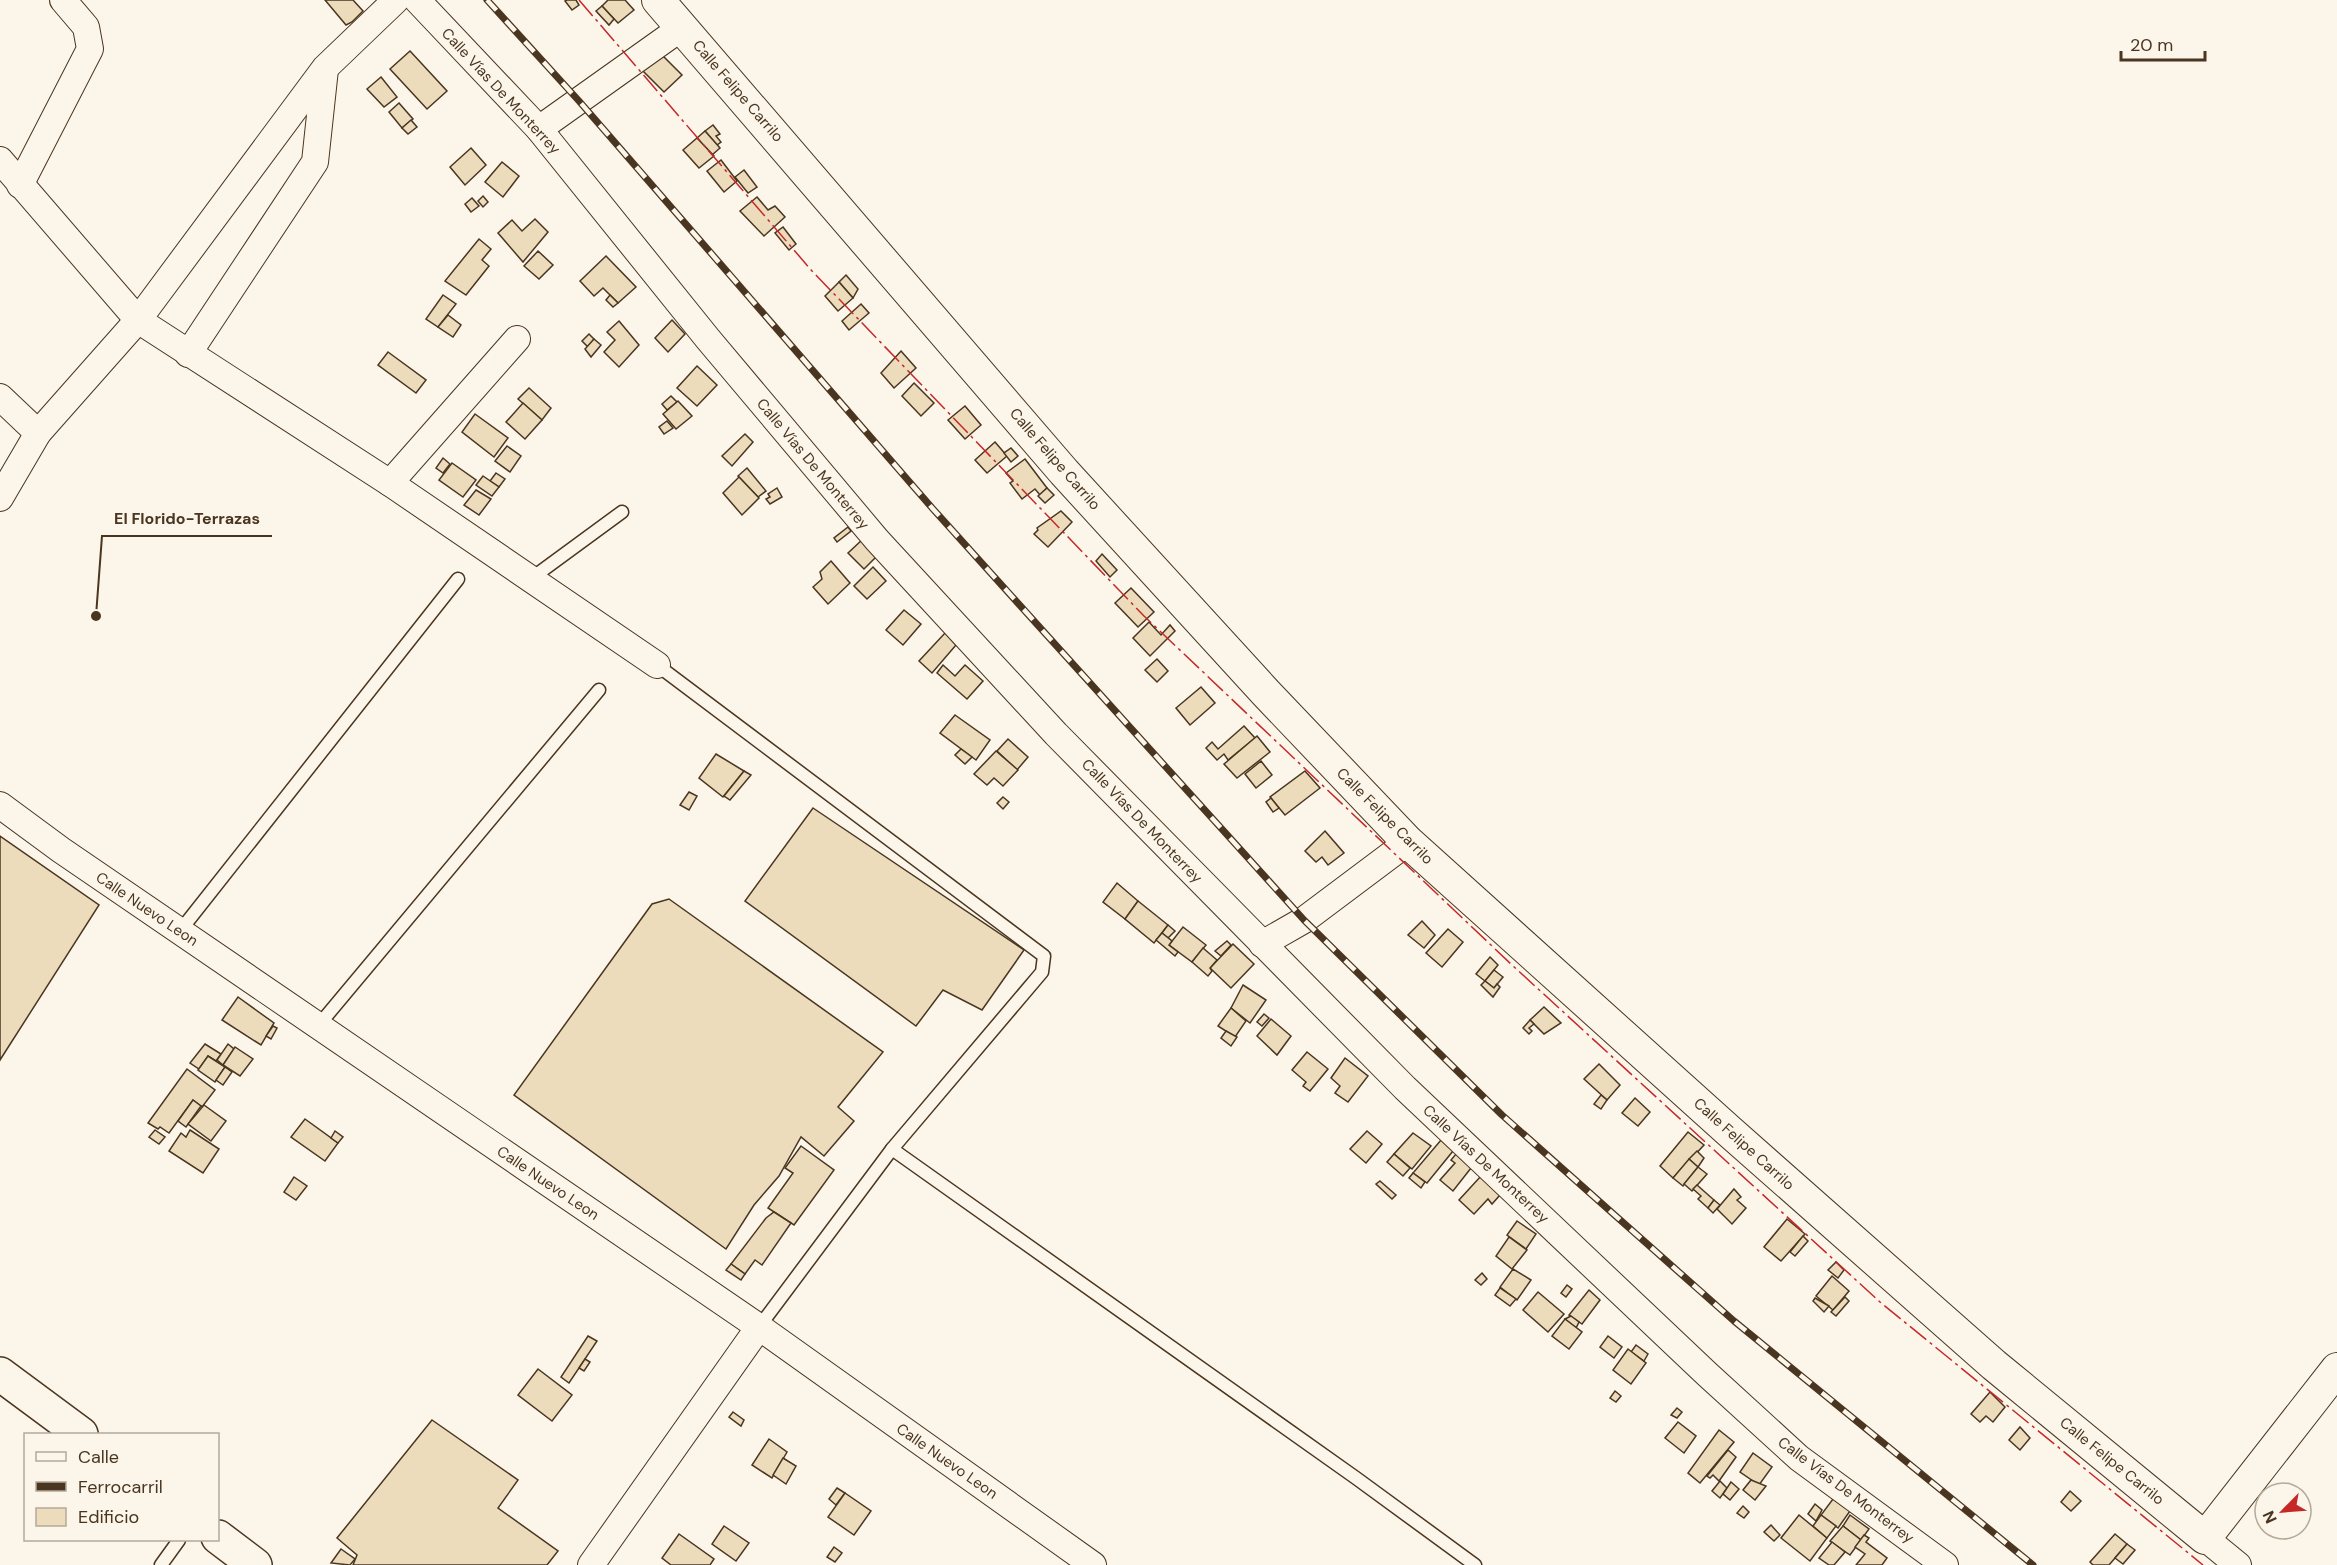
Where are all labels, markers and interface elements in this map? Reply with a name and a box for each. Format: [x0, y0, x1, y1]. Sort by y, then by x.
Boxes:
street label: Calle Vías De Monterrey [437, 24, 565, 159]
scale bar [2121, 24, 2205, 62]
text: 20 m [2130, 33, 2173, 57]
street label: Calle Felipe Carrilo [688, 36, 788, 146]
street label: Calle Vías De Monterrey [752, 394, 874, 534]
street label: Calle Felipe Carrilo [1005, 404, 1105, 514]
callout: El Florido-Terrazas [102, 502, 272, 536]
text: El Florido-Terrazas [114, 508, 260, 529]
street label: Calle Vías De Monterrey [1077, 754, 1207, 888]
street label: Calle Felipe Carrilo [1332, 763, 1438, 869]
street label: Calle Nuevo Leon [92, 867, 202, 951]
street label: Calle Felipe Carrilo [1689, 1093, 1799, 1195]
street label: Calle Vías De Monterrey [1419, 1100, 1554, 1228]
street label: Calle Nuevo Leon [493, 1141, 603, 1225]
street label: Calle Felipe Carrilo [2056, 1413, 2169, 1509]
street label: Calle Nuevo Leon [892, 1419, 1002, 1503]
street label: Calle Vías De Monterrey [1774, 1432, 1919, 1548]
legend [24, 1433, 219, 1541]
text: Calle [78, 1445, 119, 1469]
text: Ferrocarril [78, 1475, 163, 1499]
north arrow [2253, 1481, 2313, 1541]
text: Edificio [78, 1505, 139, 1529]
text: N [2258, 1507, 2282, 1527]

